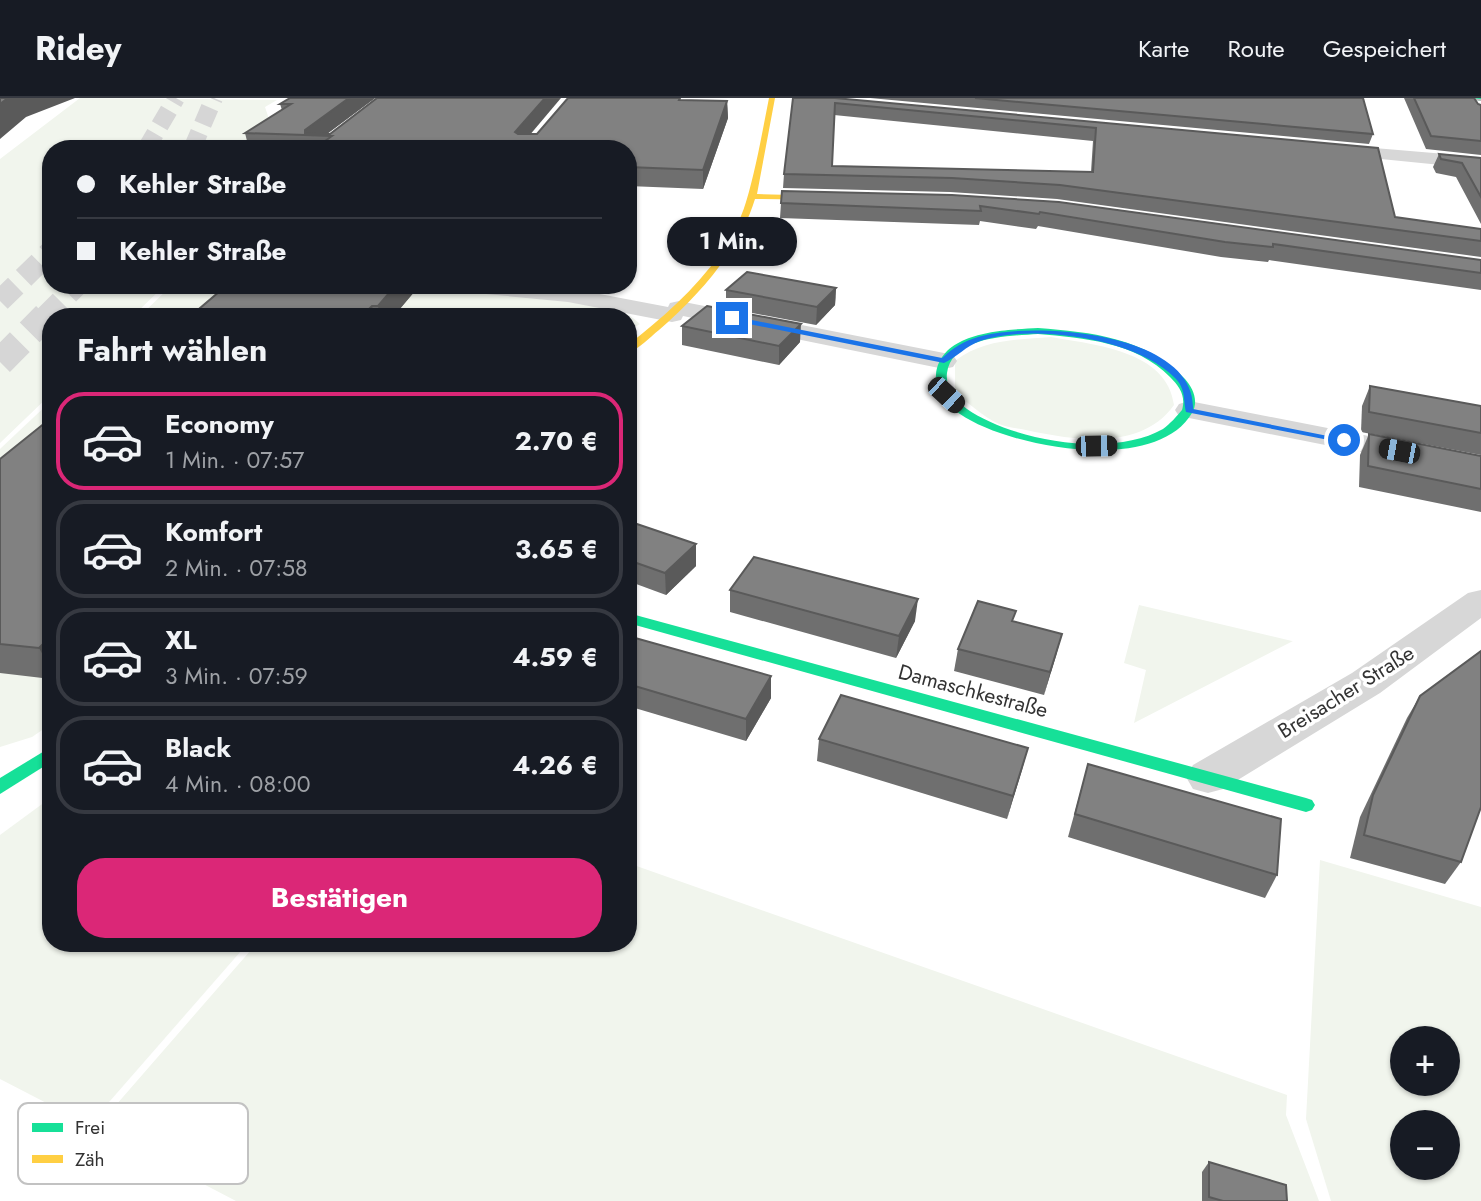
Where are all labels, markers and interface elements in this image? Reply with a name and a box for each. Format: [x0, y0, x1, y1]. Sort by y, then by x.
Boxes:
text: Ridey [35, 25, 121, 72]
text: Karte [1138, 31, 1189, 66]
text: Route [1227, 31, 1285, 66]
text: Gespeichert [1323, 31, 1446, 66]
text: Kehler Straße [119, 165, 286, 203]
callout: 1 Min. [667, 216, 797, 266]
text: 1 Min. [699, 224, 765, 258]
text: Kehler Straße [119, 232, 286, 270]
route end [716, 302, 748, 334]
text: Fahrt wählen [77, 327, 267, 373]
car [924, 373, 969, 417]
text: Economy [165, 405, 274, 443]
icon: car [81, 410, 144, 473]
text: 2.70 € [515, 422, 598, 460]
route start [1328, 424, 1360, 456]
car [1075, 435, 1118, 457]
car [1377, 437, 1422, 465]
text: 1 Min. · 07:57 [165, 443, 304, 477]
text: Komfort [165, 513, 262, 551]
icon: car [81, 518, 144, 581]
text: 3.65 € [515, 530, 598, 568]
text: 2 Min. · 07:58 [165, 551, 308, 585]
text: XL [165, 621, 197, 659]
icon: car [81, 626, 144, 689]
text: 4.59 € [512, 638, 598, 676]
street label: Breisacher Straße [1272, 638, 1420, 746]
street label: Damaschkestraße [895, 657, 1051, 725]
text: 3 Min. · 07:59 [165, 659, 308, 693]
text: Black [165, 729, 231, 767]
icon: car [81, 734, 144, 797]
text: 4.26 € [512, 746, 598, 784]
text: 4 Min. · 08:00 [165, 767, 310, 801]
button: Bestätigen [77, 858, 602, 938]
map controls [1390, 1026, 1460, 1180]
button: + [1390, 1026, 1460, 1096]
legend [18, 1103, 248, 1184]
button: − [1390, 1110, 1460, 1180]
text: Frei [75, 1114, 105, 1141]
text: Zäh [75, 1146, 105, 1173]

